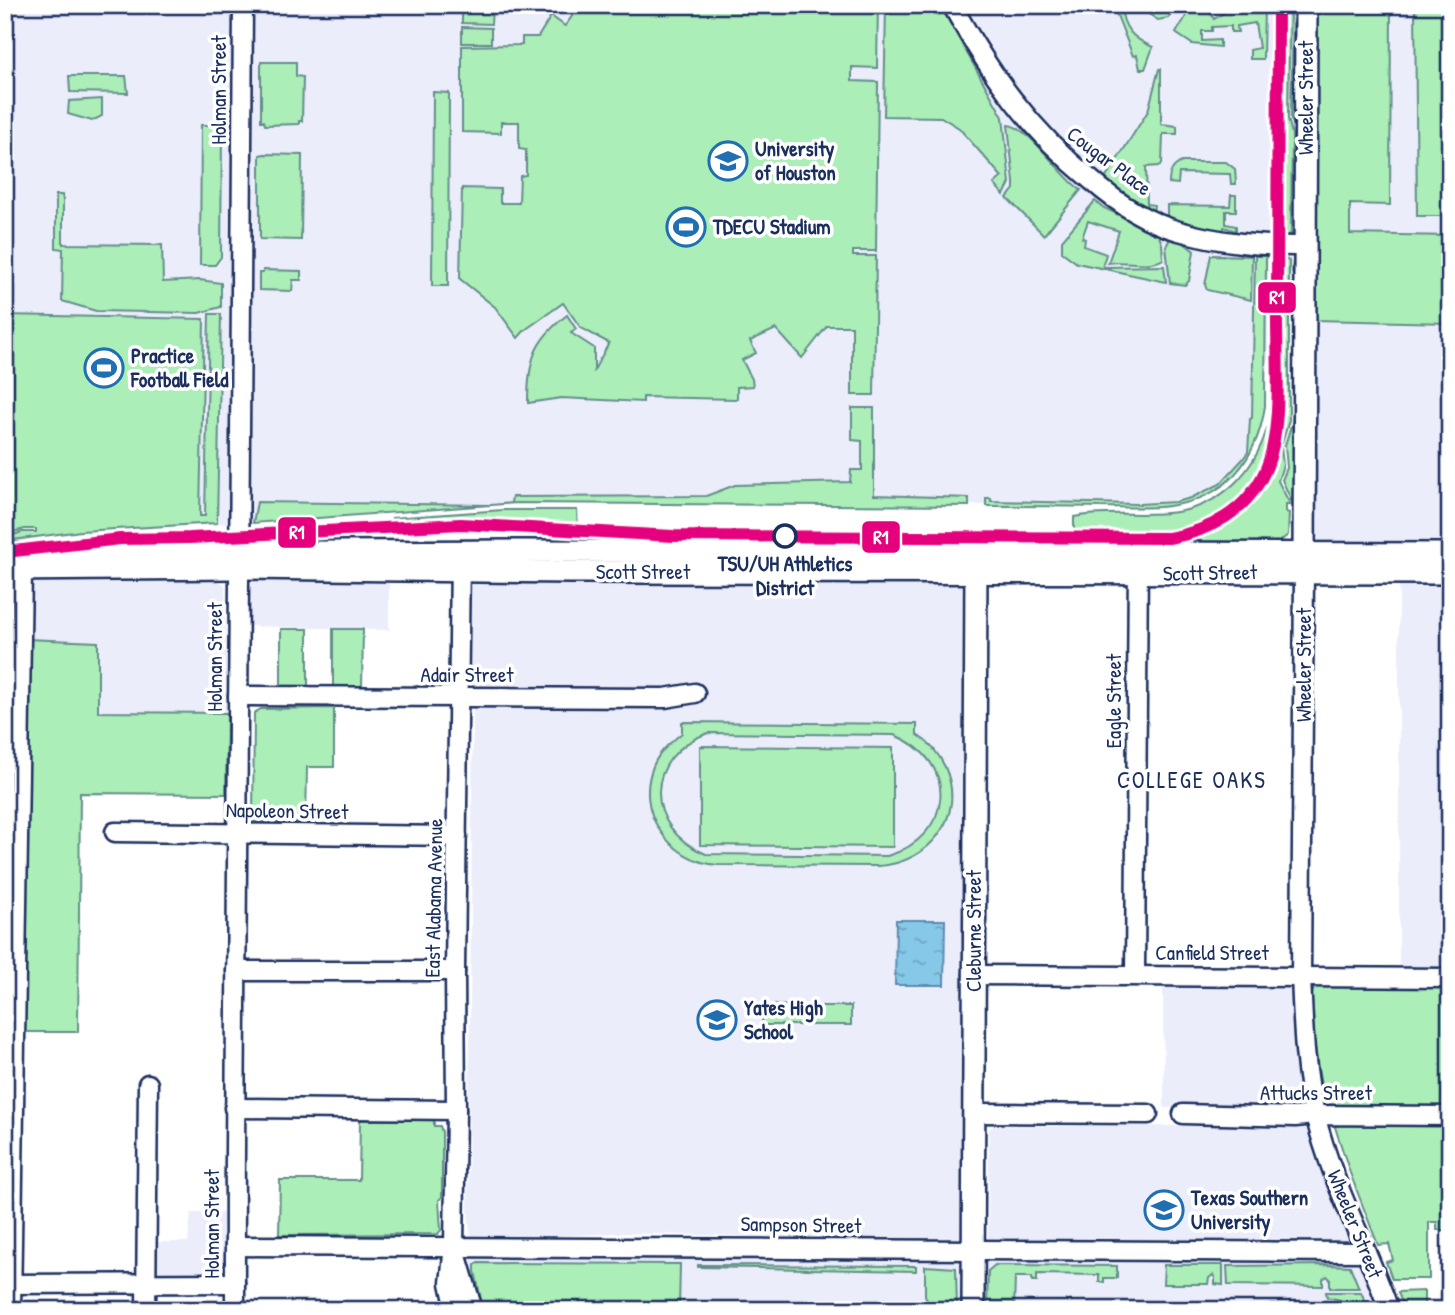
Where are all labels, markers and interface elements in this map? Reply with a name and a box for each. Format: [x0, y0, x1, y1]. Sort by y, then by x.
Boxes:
street label: Holman Street [204, 34, 233, 145]
street label: Wheeler Street [1291, 40, 1320, 155]
street label: Cougar Place [1061, 119, 1158, 202]
place label: University of Houston [755, 134, 836, 187]
school or university icon: University of Houston [707, 140, 749, 182]
sports icon: TDECU Stadium [665, 206, 707, 248]
place label: TDECU Stadium [712, 212, 831, 241]
line badge: R1 [1257, 281, 1297, 314]
text: R1 [1269, 284, 1285, 310]
place label: Practice Football Field [130, 341, 229, 394]
sports icon: Practice Football Field [83, 347, 125, 389]
line badge: R1 [277, 516, 317, 549]
text: R1 [289, 519, 305, 545]
line badge: R1 [861, 520, 901, 554]
marker: TSU/UH Athletics District [773, 524, 797, 548]
text: R1 [873, 524, 889, 550]
place label: TSU/UH Athletics District [717, 549, 852, 602]
street label: Scott Street [596, 557, 691, 586]
street label: Scott Street [1163, 557, 1258, 588]
street label: Holman Street [200, 601, 229, 712]
street label: Wheeler Street [1289, 607, 1318, 722]
street label: Eagle Street [1099, 653, 1128, 748]
street label: Adair Street [420, 660, 514, 689]
district label: COLLEGE OAKS [1117, 764, 1267, 795]
street label: Napoleon Street [226, 795, 349, 826]
street label: East Alabama Avenue [418, 818, 449, 978]
street label: Cleburne Street [959, 869, 988, 992]
street label: Canfield Street [1155, 938, 1270, 967]
place label: Yates High School [744, 993, 823, 1046]
school or university icon: Yates High School [696, 999, 738, 1041]
street label: Attucks Street [1260, 1078, 1373, 1107]
street label: Wheeler Street [1321, 1165, 1391, 1283]
street label: Holman Street [197, 1168, 226, 1279]
place label: Texas Southern University [1190, 1183, 1308, 1237]
school or university icon: Texas Southern University [1143, 1189, 1185, 1231]
street label: Sampson Street [740, 1209, 862, 1240]

